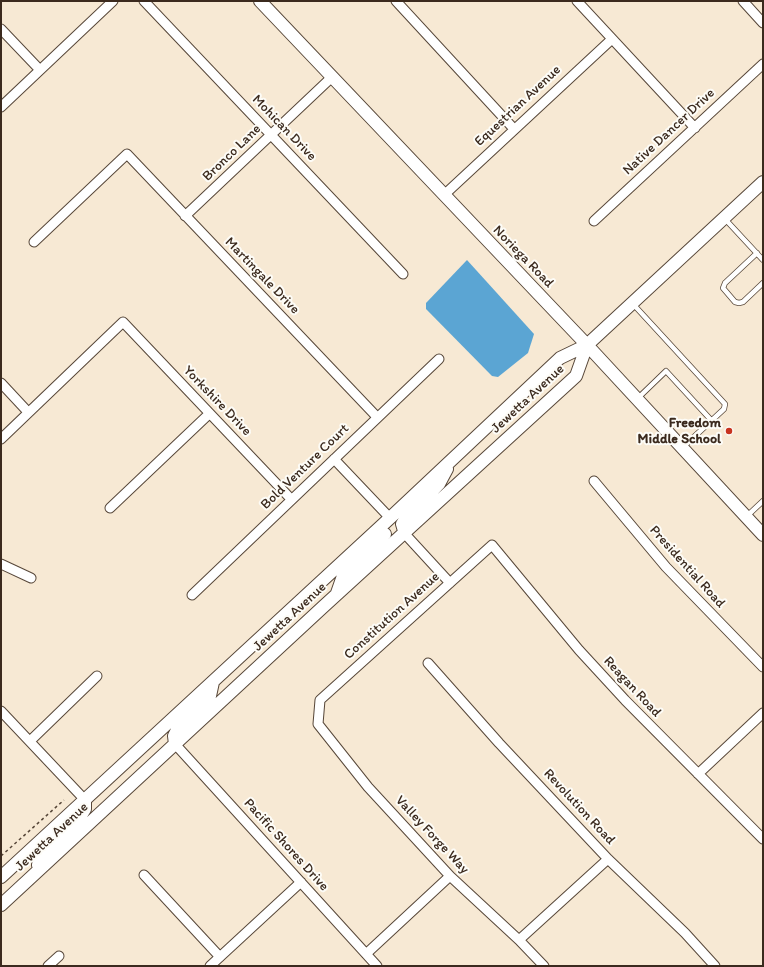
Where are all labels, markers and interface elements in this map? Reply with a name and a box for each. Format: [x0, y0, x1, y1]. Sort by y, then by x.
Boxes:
street label: Equestrian Avenue [471, 62, 565, 150]
street label: Native Dancer Drive [620, 85, 718, 179]
street label: Mohican Drive [248, 91, 320, 165]
street label: Bronco Lane [199, 121, 265, 185]
street label: Noriega Road [489, 222, 557, 292]
street label: Martingale Drive [221, 234, 303, 318]
street label: Jewetta Avenue [488, 361, 568, 437]
street label: Yorkshire Drive [179, 362, 255, 440]
place label: Freedom Middle School [638, 415, 721, 448]
street label: Bold Venture Court [257, 421, 353, 513]
marker: Freedom Middle School [724, 426, 734, 436]
street label: Presidential Road [646, 522, 728, 612]
street label: Constitution Avenue [341, 569, 443, 663]
street label: Jewetta Avenue [250, 579, 330, 655]
street label: Reagan Road [600, 653, 664, 721]
street label: Revolution Road [540, 766, 618, 848]
street label: Valley Forge Way [391, 792, 473, 878]
street label: Pacific Shores Drive [240, 795, 332, 895]
street label: Jewetta Avenue [12, 799, 92, 875]

